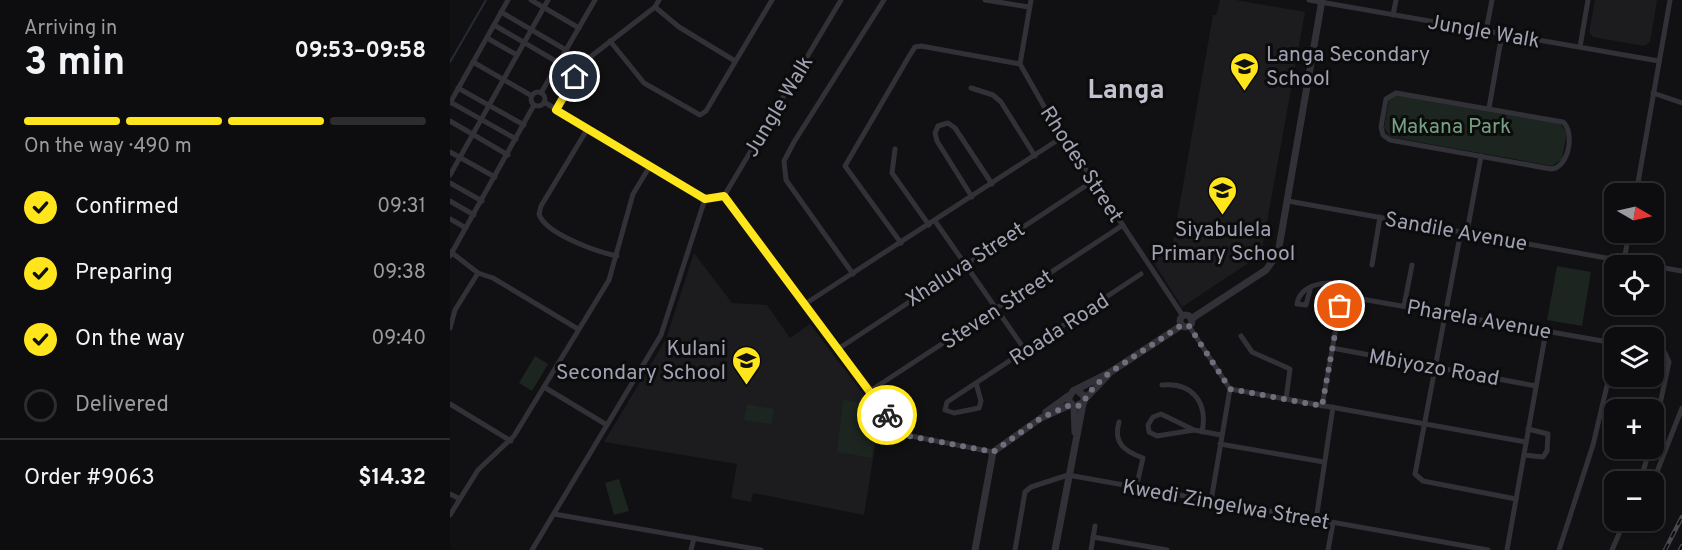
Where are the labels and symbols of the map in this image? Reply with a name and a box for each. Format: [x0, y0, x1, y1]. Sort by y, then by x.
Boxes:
street label: Jungle Walk [1425, 9, 1542, 56]
place label: Langa Secondary School [1266, 42, 1430, 93]
school or university icon: Langa Secondary School [1229, 50, 1261, 92]
pin [549, 51, 600, 102]
street label: Jungle Walk [738, 51, 820, 162]
district label: Langa [1087, 74, 1165, 108]
street label: Rhodes Street [1033, 101, 1128, 228]
park label: Makana Park [1391, 114, 1511, 141]
school or university icon: Siyabulela Primary School [1207, 174, 1239, 216]
north arrow [1604, 183, 1664, 243]
street label: Sandile Avenue [1382, 207, 1529, 258]
street label: Xhaluva Street [901, 217, 1031, 314]
place label: Siyabulela Primary School [1151, 217, 1295, 268]
street label: Steven Street [937, 264, 1059, 356]
pin [1314, 280, 1365, 331]
street label: Roada Road [1005, 288, 1115, 372]
street label: Pharela Avenue [1404, 294, 1553, 346]
place label: Kulani Secondary School [556, 336, 726, 387]
school or university icon: Kulani Secondary School [731, 344, 763, 386]
street label: Mbiyozo Road [1366, 344, 1501, 393]
courier [857, 385, 917, 445]
street label: Kwedi Zingelwa Street [1120, 474, 1331, 537]

